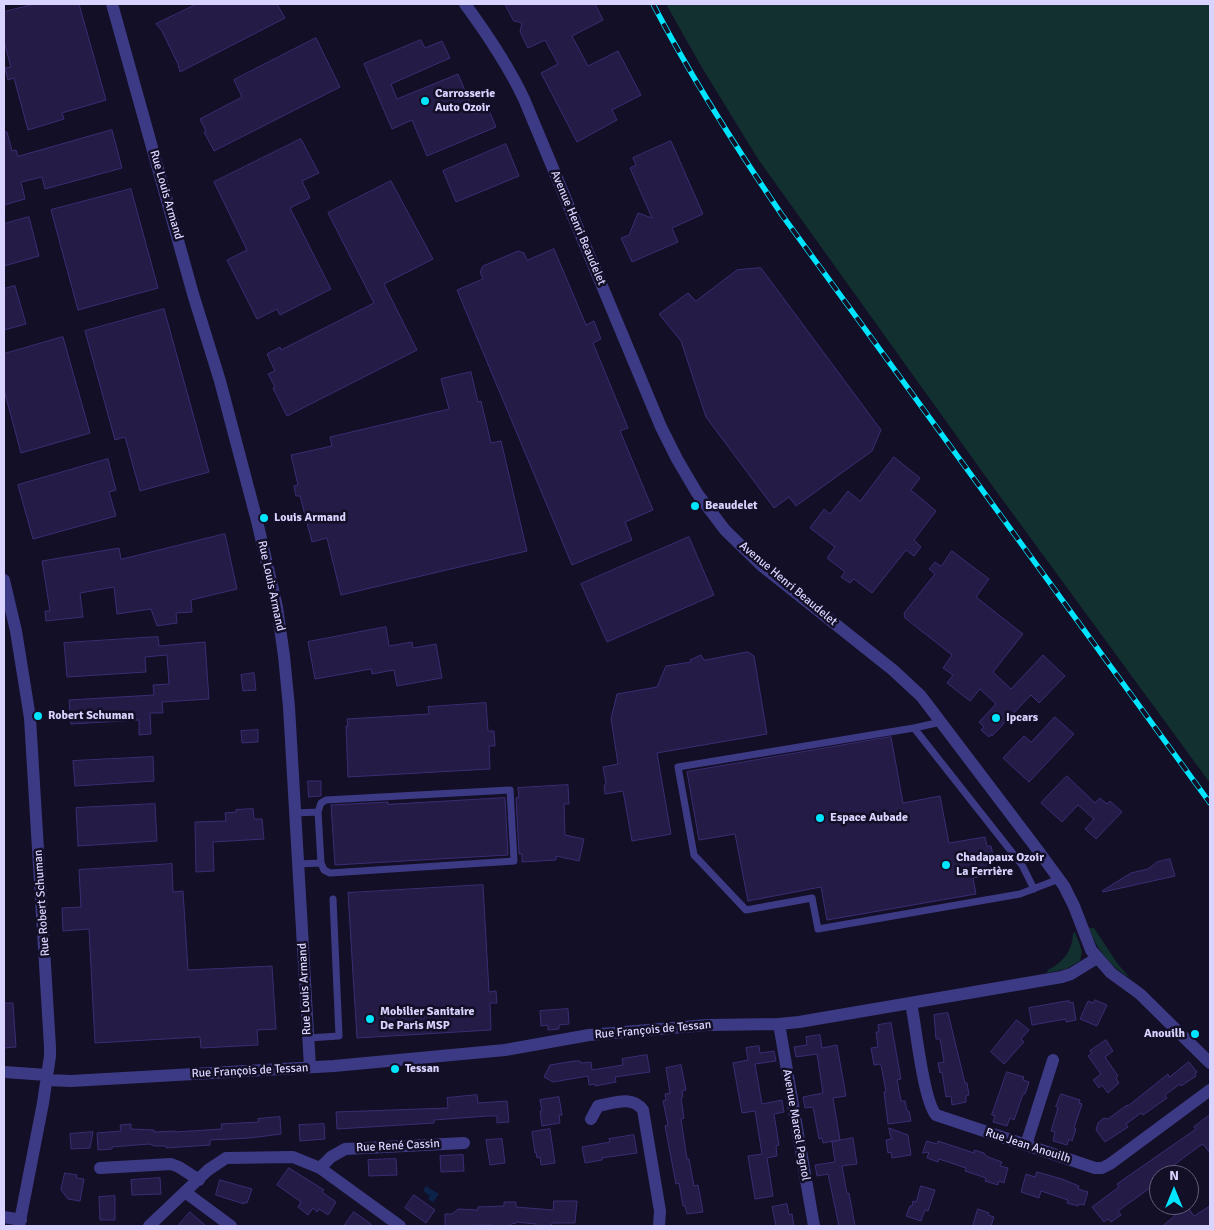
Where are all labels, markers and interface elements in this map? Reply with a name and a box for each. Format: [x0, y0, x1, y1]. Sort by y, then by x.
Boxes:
place label: Carrosserie Auto Ozoir [435, 87, 495, 115]
marker: Carrosserie Auto Ozoir [419, 95, 431, 107]
street label: Rue Louis Armand [146, 149, 186, 241]
street label: Avenue Henri Beaudelet [547, 168, 609, 288]
place label: Beaudelet [705, 499, 758, 513]
marker: Beaudelet [689, 500, 701, 512]
place label: Louis Armand [274, 511, 346, 525]
marker: Louis Armand [258, 512, 270, 524]
street label: Rue Louis Armand [254, 539, 288, 633]
street label: Avenue Henri Beaudelet [736, 539, 840, 629]
place label: Robert Schuman [48, 709, 134, 723]
marker: Robert Schuman [32, 710, 44, 722]
place label: Ipcars [1006, 711, 1038, 725]
marker: Ipcars [990, 712, 1002, 724]
place label: Espace Aubade [830, 811, 908, 825]
marker: Espace Aubade [814, 812, 826, 824]
street label: Rue Robert Schuman [31, 849, 53, 957]
place label: Chadapaux Ozoir La Ferrière [956, 851, 1044, 879]
marker: Chadapaux Ozoir La Ferrière [940, 859, 952, 871]
street label: Rue Louis Armand [295, 943, 315, 1035]
place label: Mobilier Sanitaire De Paris MSP [380, 1005, 475, 1033]
marker: Mobilier Sanitaire De Paris MSP [364, 1013, 376, 1025]
street label: Rue François de Tessan [594, 1018, 712, 1042]
place label: Anouilh [1144, 1027, 1185, 1041]
marker: Anouilh [1189, 1028, 1201, 1040]
street label: Rue François de Tessan [191, 1061, 309, 1081]
place label: Tessan [405, 1062, 439, 1076]
marker: Tessan [389, 1063, 401, 1075]
street label: Avenue Marcel Pagnol [779, 1068, 813, 1182]
street label: Rue Jean Anouilh [984, 1125, 1072, 1167]
street label: Rue René Cassin [356, 1137, 440, 1155]
north arrow [1149, 1165, 1199, 1215]
text: N [1169, 1167, 1179, 1184]

